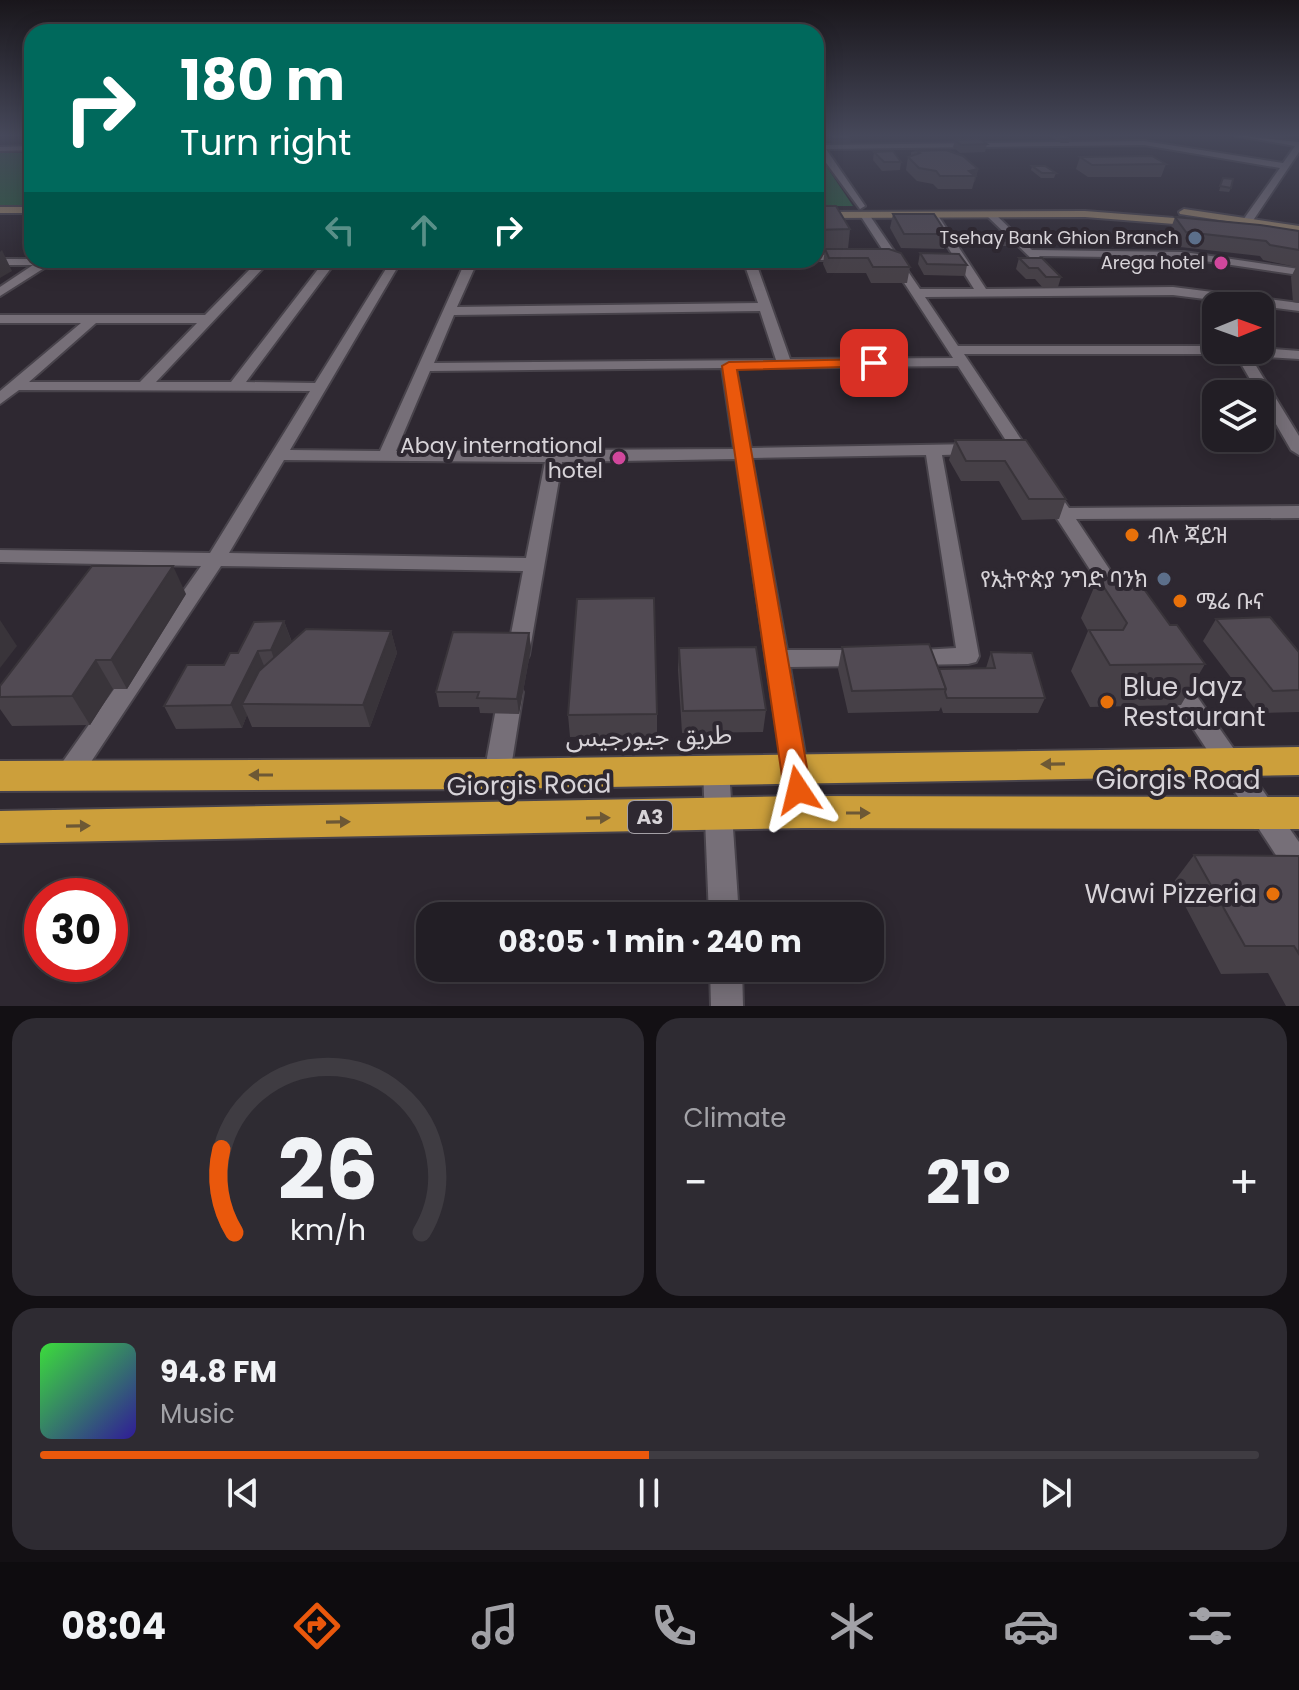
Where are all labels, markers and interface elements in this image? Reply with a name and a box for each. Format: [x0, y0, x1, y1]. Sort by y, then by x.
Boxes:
text: 180 m [180, 41, 345, 120]
icon: right [48, 56, 152, 160]
text: Turn right [180, 117, 351, 168]
icon: left [318, 208, 362, 252]
icon: ahead [402, 208, 446, 252]
icon: right [486, 208, 530, 252]
place label: Tsehay Bank Ghion Branch [940, 225, 1179, 250]
marker: Tsehay Bank Ghion Branch [1186, 229, 1204, 247]
place label: Arega hotel [1101, 250, 1205, 275]
marker: Arega hotel [1212, 254, 1230, 272]
north arrow [1202, 292, 1274, 364]
map controls [1202, 292, 1274, 452]
pin [840, 329, 908, 397]
icon: arrive [852, 341, 896, 385]
button: layers [1202, 380, 1274, 452]
place label: Abay international hotel [400, 430, 603, 486]
marker: Abay international hotel [610, 449, 628, 467]
place label: ብሉ ጃይዝ [1148, 520, 1228, 551]
marker: ብሉ ጃይዝ [1123, 526, 1141, 544]
place label: የኢትዮጵያ ንግድ ባንክ [980, 564, 1148, 595]
marker: የኢትዮጵያ ንግድ ባንክ [1155, 570, 1173, 588]
place label: ሜሬ ቡና [1196, 586, 1264, 617]
marker: ሜሬ ቡና [1171, 592, 1189, 610]
place label: Blue Jayz Restaurant [1123, 669, 1266, 735]
marker: Blue Jayz Restaurant [1098, 693, 1116, 711]
street label: طريق جيورجيس [565, 717, 733, 755]
position arrow [756, 748, 840, 832]
one-way arrow [1040, 758, 1065, 771]
street label: Giorgis Road [1095, 762, 1261, 798]
street label: Giorgis Road [446, 766, 612, 804]
one-way arrow [248, 769, 273, 781]
road number: A3 [628, 801, 672, 833]
one-way arrow [846, 807, 871, 819]
one-way arrow [586, 811, 611, 824]
one-way arrow [326, 815, 351, 828]
one-way arrow [66, 820, 91, 832]
place label: Wawi Pizzeria [1084, 876, 1257, 912]
speed limit sign: 30 [24, 878, 128, 982]
marker: Wawi Pizzeria [1264, 885, 1282, 903]
text: 08:05 · 1 min · 240 m [498, 920, 802, 963]
text: Climate [684, 1100, 786, 1136]
text: 26 [277, 1112, 378, 1228]
text: 21° [926, 1141, 1011, 1225]
text: − [684, 1152, 708, 1213]
text: + [1229, 1152, 1259, 1213]
text: km/h [290, 1210, 366, 1250]
text: 94.8 FM [160, 1350, 277, 1393]
text: Music [160, 1396, 235, 1432]
icon: previous [221, 1471, 265, 1515]
icon: pause [627, 1471, 671, 1515]
icon: next [1034, 1471, 1078, 1515]
icon: directions [289, 1598, 345, 1654]
icon: music [467, 1598, 523, 1654]
icon: phone [646, 1598, 702, 1654]
icon: climate [824, 1598, 880, 1654]
icon: car [1003, 1598, 1059, 1654]
icon: filters [1182, 1598, 1238, 1654]
text: 08:04 [61, 1601, 166, 1652]

